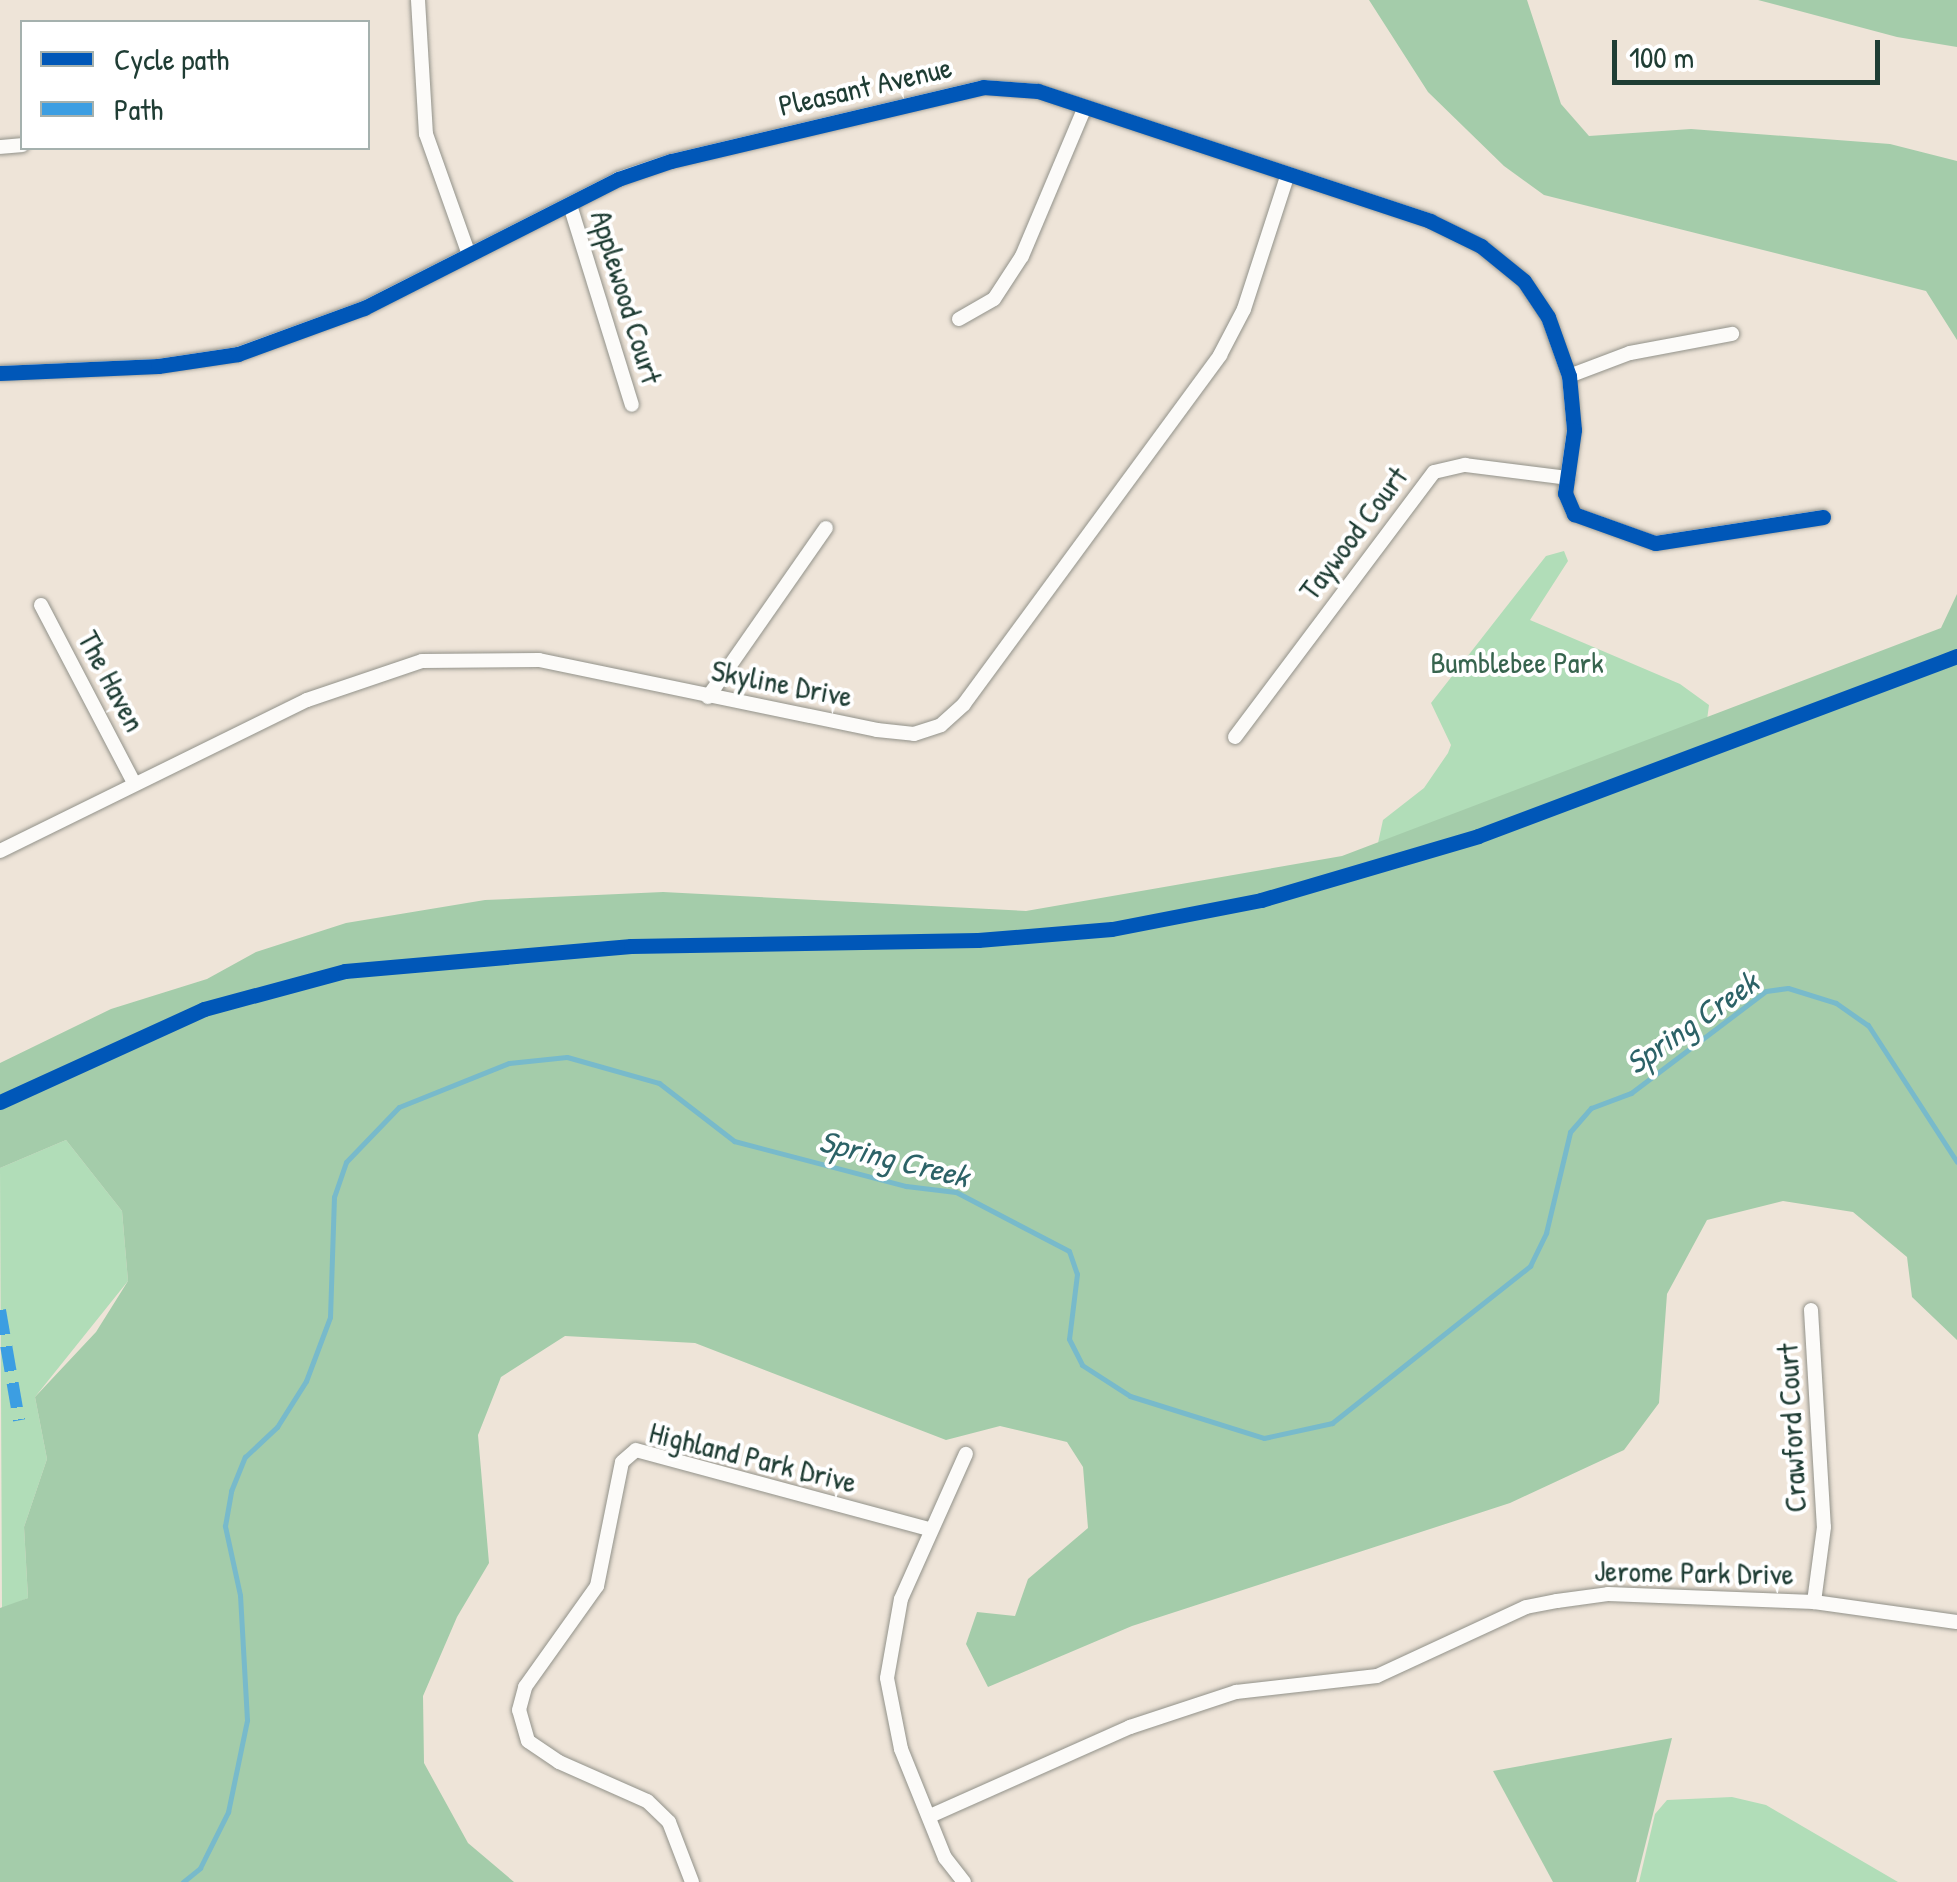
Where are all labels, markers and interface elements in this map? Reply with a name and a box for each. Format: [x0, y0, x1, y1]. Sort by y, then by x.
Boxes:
legend [20, 20, 370, 150]
scale bar [1617, 20, 1884, 82]
text: 100 m [1629, 37, 1694, 77]
text: Cycle path [114, 39, 229, 79]
street label: Pleasant Avenue [775, 49, 955, 123]
text: Path [114, 89, 163, 129]
street label: Applewood Court [584, 206, 670, 388]
street label: Taywood Court [1291, 459, 1415, 607]
street label: The Haven [71, 625, 153, 737]
park label: Bumblebee Park [1430, 644, 1604, 680]
street label: Skyline Drive [709, 652, 855, 714]
water label: Spring Creek [1619, 964, 1765, 1082]
water label: Spring Creek [815, 1122, 973, 1196]
street label: Crawford Court [1769, 1343, 1813, 1513]
street label: Highland Park Drive [646, 1414, 860, 1500]
street label: Jerome Park Drive [1594, 1552, 1794, 1592]

